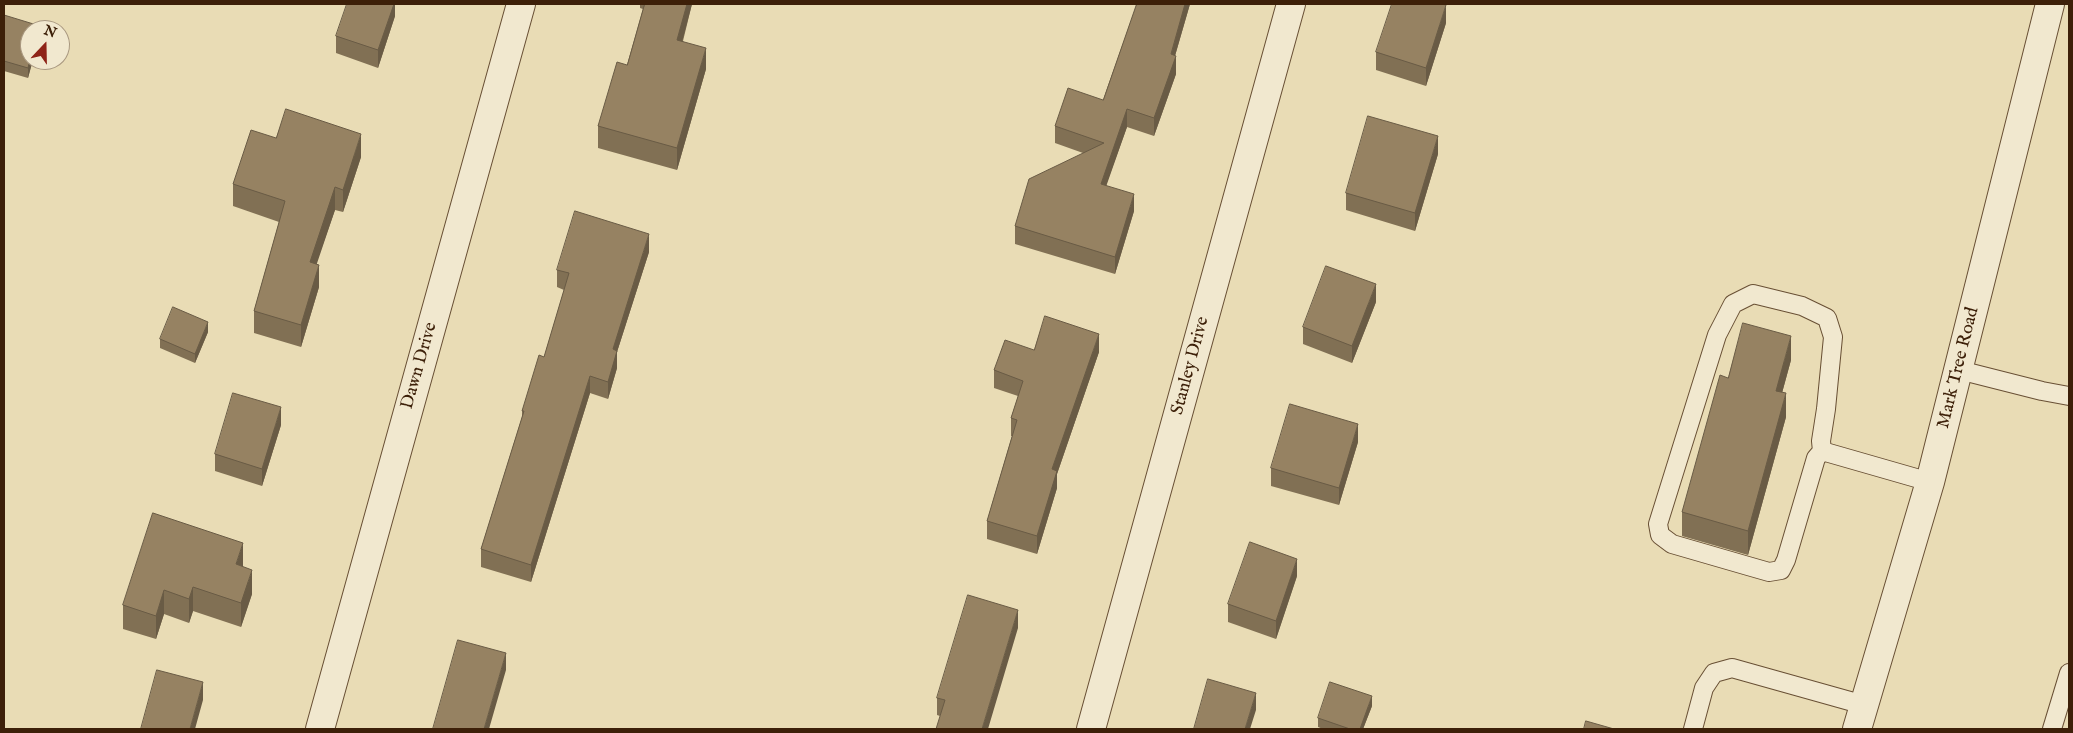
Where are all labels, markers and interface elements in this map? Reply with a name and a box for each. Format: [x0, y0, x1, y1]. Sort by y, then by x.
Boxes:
north arrow [20, 20, 70, 70]
text: N [41, 21, 59, 43]
street label: Mark Tree Road [1933, 305, 1985, 431]
street label: Stanley Drive [1168, 315, 1214, 417]
street label: Dawn Drive [397, 320, 443, 412]

